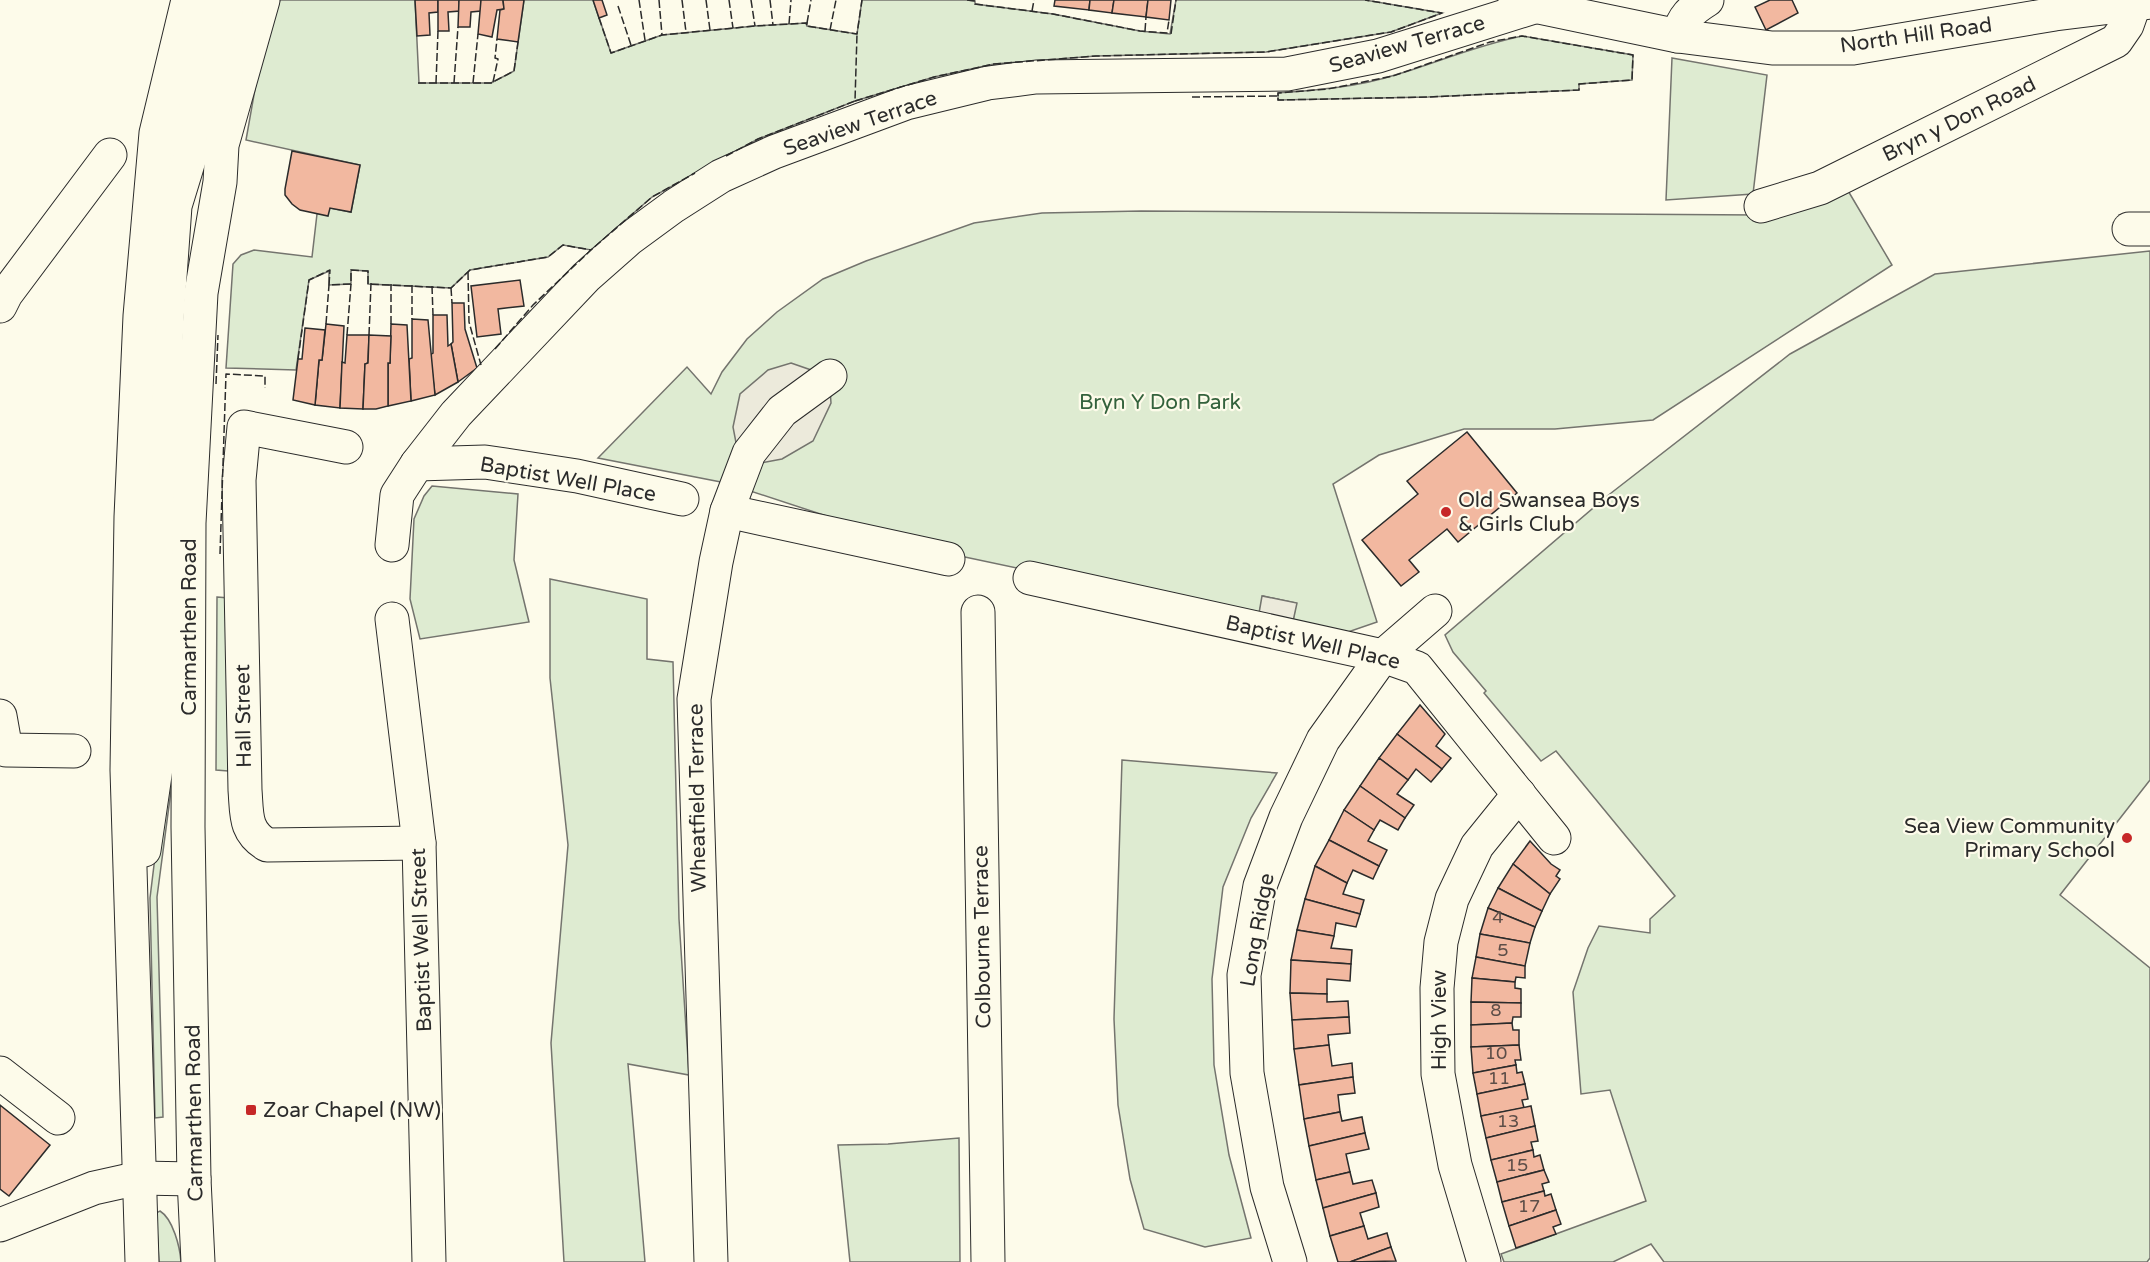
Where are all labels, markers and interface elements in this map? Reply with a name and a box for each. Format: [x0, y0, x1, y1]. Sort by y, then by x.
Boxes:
street label: Seaview Terrace [1326, 10, 1488, 79]
street label: North Hill Road [1838, 12, 1994, 59]
street label: Bryn y Don Road [1878, 71, 2040, 167]
street label: Seaview Terrace [780, 85, 940, 161]
park label: Bryn Y Don Park [1079, 390, 1241, 415]
street label: Baptist Well Place [478, 452, 658, 507]
place label: Old Swansea Boys & Girls Club [1458, 488, 1640, 537]
marker: Old Swansea Boys & Girls Club [1439, 505, 1453, 519]
street label: Carmarthen Road [177, 538, 202, 716]
street label: Baptist Well Place [1223, 610, 1403, 675]
street label: Hall Street [230, 664, 257, 768]
street label: Wheatfield Terrace [683, 703, 712, 893]
place label: Sea View Community Primary School [1904, 814, 2115, 863]
marker: Sea View Community Primary School [2120, 831, 2134, 845]
street label: Colbourne Terrace [968, 845, 997, 1029]
street label: Baptist Well Street [406, 847, 437, 1033]
street label: Long Ridge [1235, 871, 1280, 989]
house number: 4 [1492, 906, 1504, 928]
house number: 5 [1497, 939, 1509, 961]
street label: High View [1427, 969, 1452, 1070]
house number: 8 [1490, 999, 1502, 1021]
street label: Carmarthen Road [180, 1024, 209, 1202]
house number: 10 [1485, 1042, 1507, 1064]
house number: 11 [1488, 1067, 1510, 1089]
place label: Zoar Chapel (NW) [263, 1098, 441, 1123]
marker: Zoar Chapel (NW) [244, 1103, 258, 1117]
house number: 13 [1497, 1110, 1519, 1132]
house number: 15 [1506, 1154, 1528, 1176]
house number: 17 [1518, 1195, 1540, 1217]

